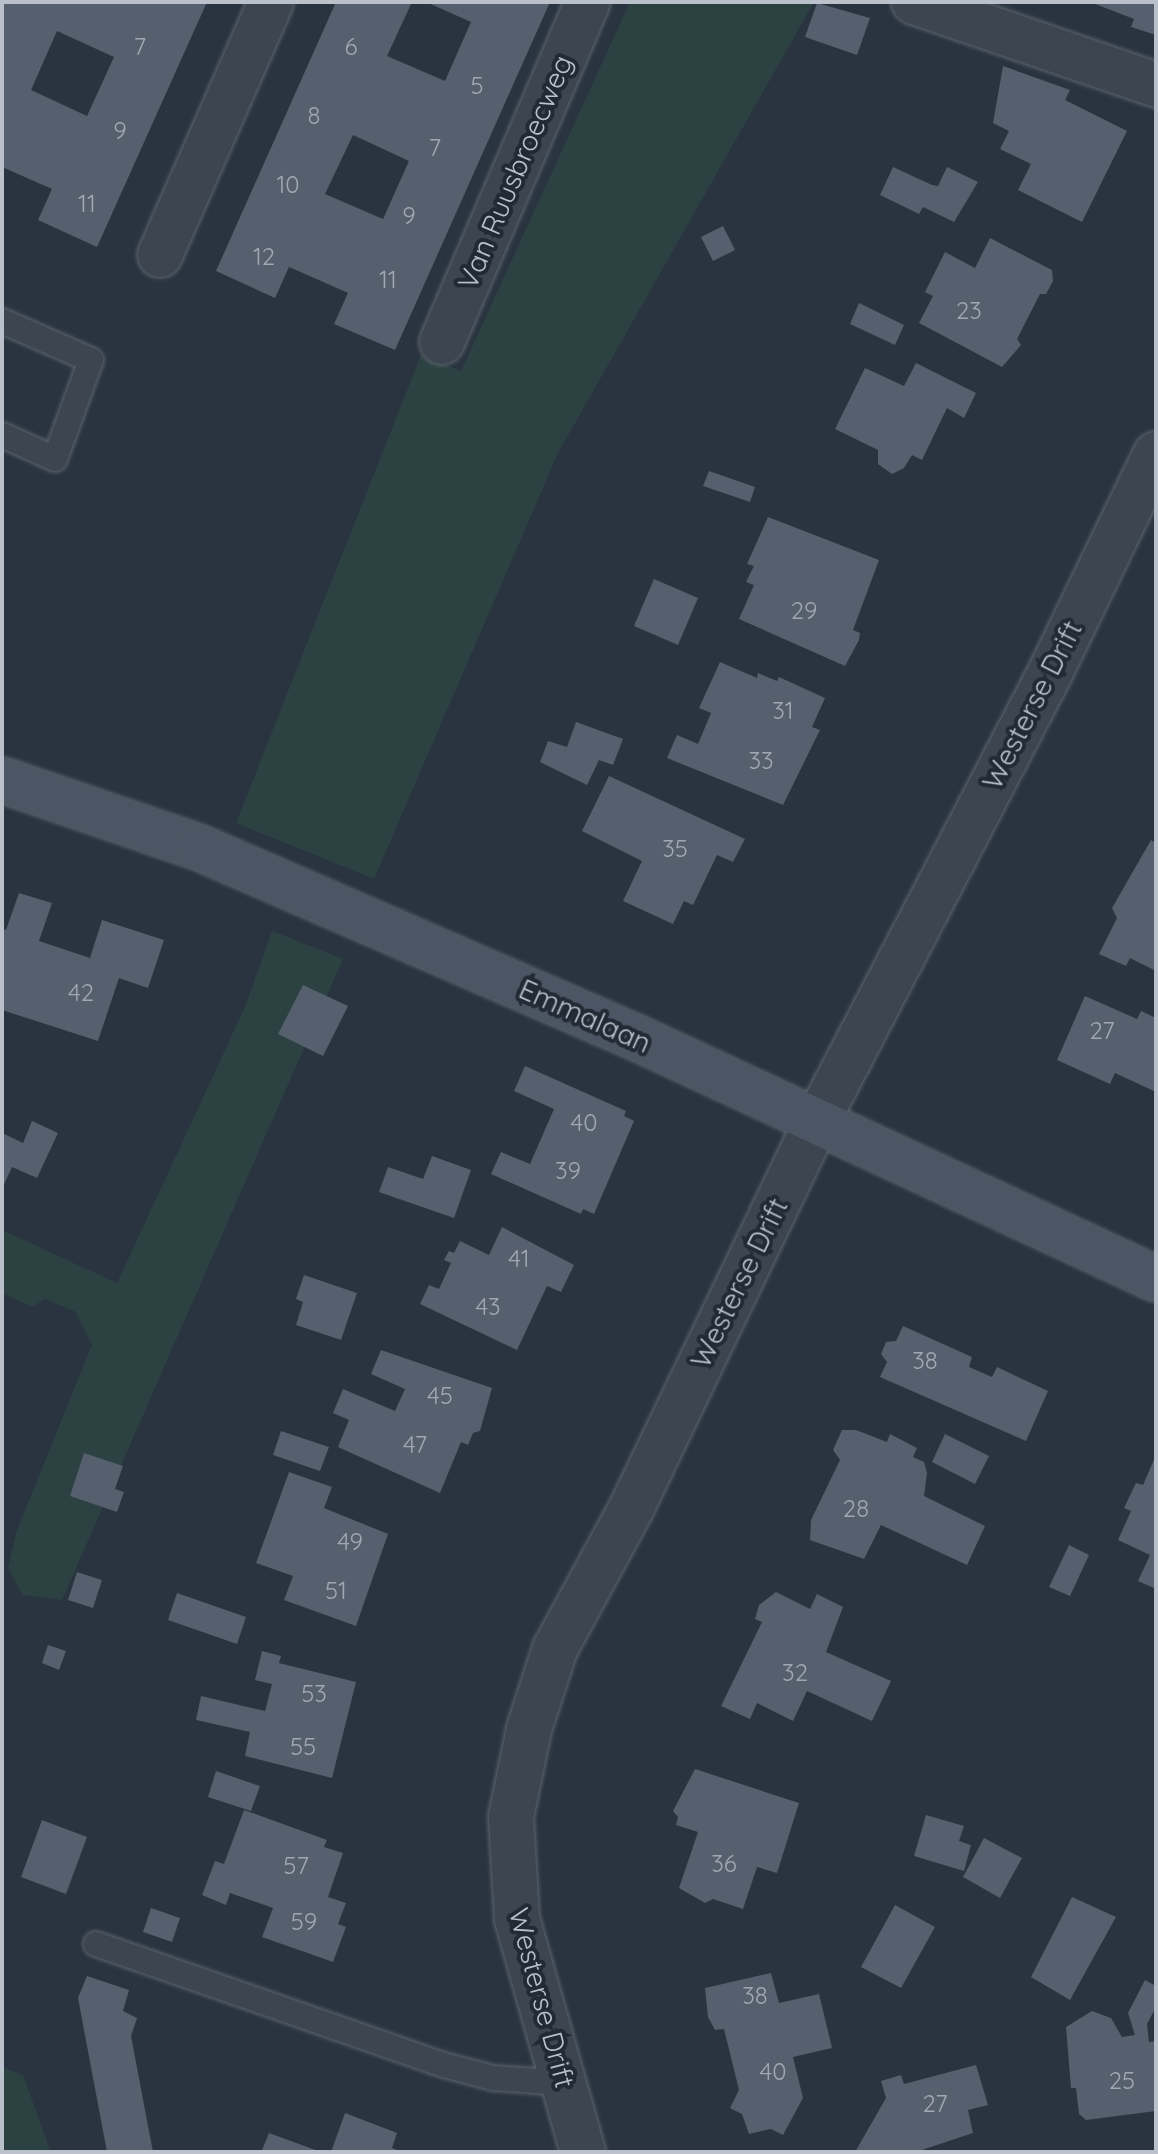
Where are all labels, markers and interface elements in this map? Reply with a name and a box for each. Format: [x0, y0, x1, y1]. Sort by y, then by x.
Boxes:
house number: 7 [134, 33, 146, 61]
house number: 6 [345, 33, 357, 61]
street label: Van Ruusbroecweg [450, 50, 580, 294]
house number: 5 [470, 72, 484, 100]
house number: 8 [308, 102, 320, 130]
house number: 9 [113, 117, 127, 145]
house number: 7 [429, 134, 441, 162]
house number: 10 [276, 171, 300, 199]
house number: 11 [78, 190, 96, 218]
house number: 9 [402, 202, 416, 230]
house number: 12 [253, 243, 275, 271]
house number: 11 [379, 266, 397, 294]
house number: 23 [956, 297, 982, 325]
house number: 29 [791, 597, 817, 625]
street label: Westerse Drift [975, 615, 1089, 795]
house number: 31 [772, 697, 794, 725]
house number: 33 [748, 747, 774, 775]
house number: 35 [662, 835, 688, 863]
street label: Emmalaan [514, 972, 656, 1060]
house number: 42 [68, 979, 94, 1007]
house number: 27 [1089, 1017, 1115, 1045]
house number: 40 [571, 1109, 597, 1137]
house number: 39 [555, 1157, 581, 1185]
street label: Westerse Drift [683, 1193, 795, 1373]
house number: 41 [508, 1245, 530, 1273]
house number: 43 [475, 1293, 501, 1321]
house number: 38 [912, 1347, 938, 1375]
house number: 45 [427, 1382, 453, 1410]
house number: 47 [403, 1431, 427, 1459]
house number: 28 [843, 1495, 869, 1523]
house number: 49 [337, 1528, 363, 1556]
house number: 51 [325, 1577, 347, 1605]
house number: 32 [782, 1659, 808, 1687]
house number: 53 [301, 1680, 327, 1708]
house number: 55 [290, 1733, 316, 1761]
house number: 36 [711, 1850, 737, 1878]
house number: 57 [283, 1852, 309, 1880]
street label: Westerse Drift [502, 1904, 582, 2092]
house number: 59 [291, 1908, 317, 1936]
house number: 38 [742, 1982, 768, 2010]
house number: 40 [760, 2058, 786, 2086]
house number: 25 [1109, 2067, 1135, 2095]
house number: 27 [922, 2090, 948, 2118]

